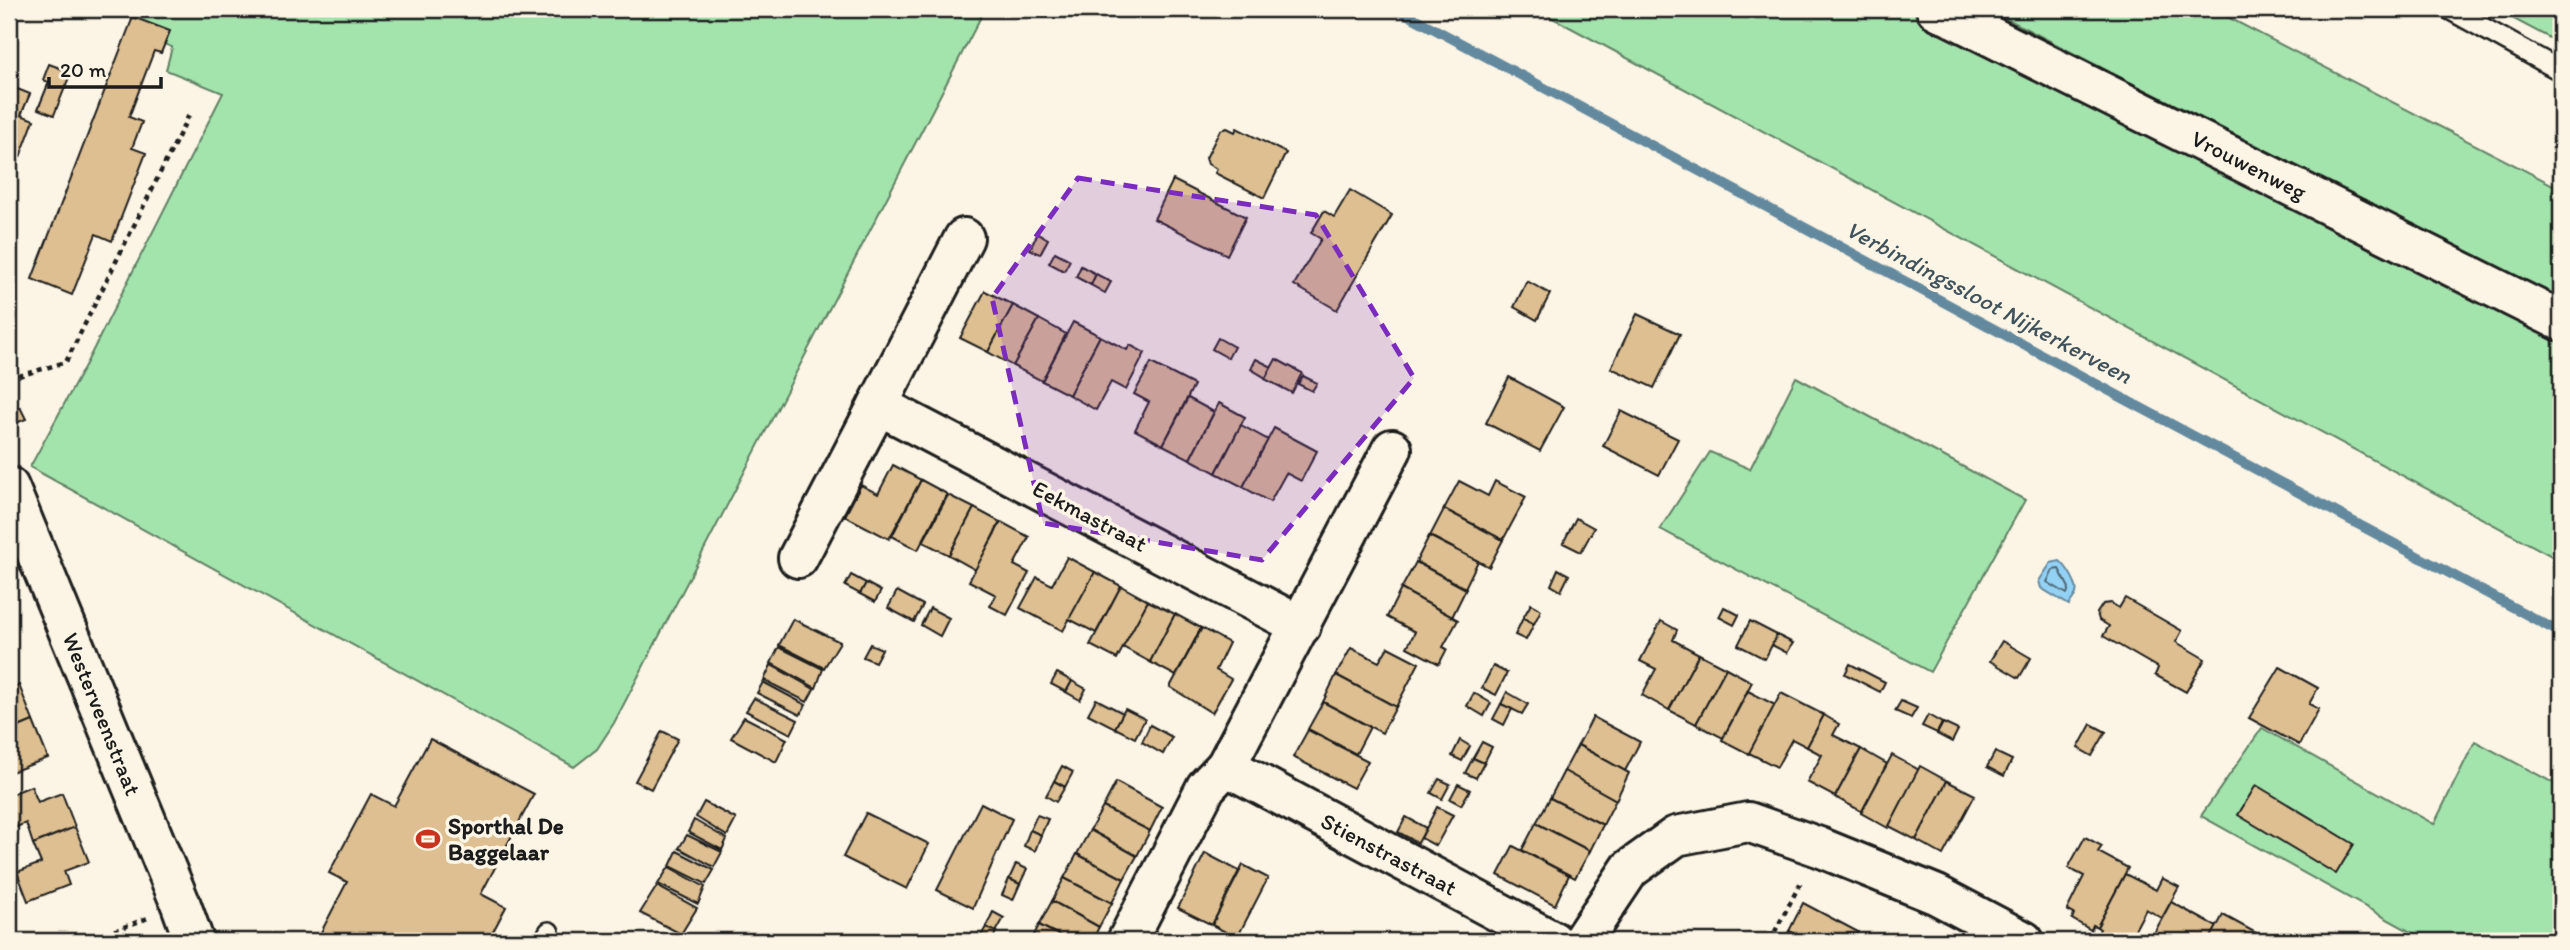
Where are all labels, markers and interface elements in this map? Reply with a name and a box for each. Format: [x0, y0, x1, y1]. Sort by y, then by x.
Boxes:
scale bar [49, 46, 161, 90]
text: 20 m [60, 57, 107, 82]
street label: Vrouwenweg [2187, 124, 2311, 206]
water label: Verbindingssloot Nijkerkerveen [1841, 214, 2137, 390]
street label: Eekmastraat [1028, 474, 1152, 558]
street label: Westerveenstraat [57, 628, 148, 800]
street label: Stienstrastraat [1316, 806, 1462, 902]
place label: Sporthal De Baggelaar [448, 812, 564, 866]
sports icon: Sporthal De Baggelaar [414, 825, 442, 853]

